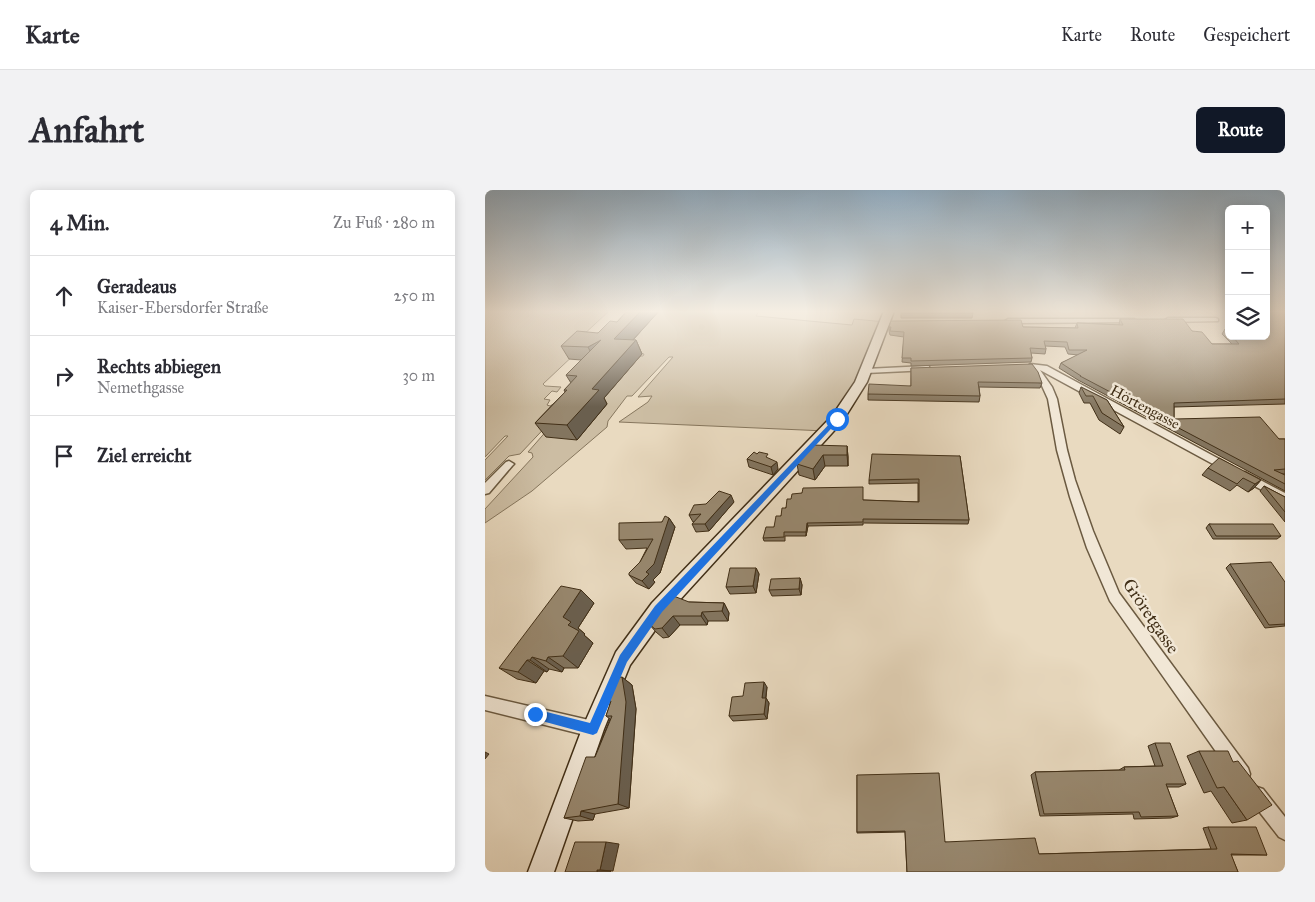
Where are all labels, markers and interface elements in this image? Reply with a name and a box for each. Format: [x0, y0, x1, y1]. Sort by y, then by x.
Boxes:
text: Karte [25, 20, 80, 50]
text: Karte [1061, 24, 1102, 46]
text: Route [1130, 24, 1175, 46]
text: Gespeichert [1203, 24, 1290, 46]
button: Route [1196, 107, 1285, 153]
text: Anfahrt [30, 109, 144, 152]
map controls [1225, 205, 1270, 340]
button: + [1225, 205, 1270, 250]
text: 4 Min. [50, 210, 109, 236]
text: Zu Fuß · 280 m [333, 213, 435, 232]
button: − [1225, 250, 1270, 295]
text: Geradeaus [97, 275, 176, 298]
icon: ahead [50, 282, 78, 310]
text: 250 m [394, 286, 435, 305]
button: layers [1225, 295, 1270, 340]
text: Kaiser-Ebersdorfer Straße [97, 298, 268, 317]
text: Rechts abbiegen [97, 355, 221, 378]
icon: right [50, 362, 78, 390]
text: 30 m [402, 366, 435, 385]
text: Nemethgasse [97, 378, 184, 397]
street label: Hörtengasse [1107, 381, 1183, 433]
route start [826, 408, 849, 431]
icon: arrive [50, 442, 78, 470]
text: Ziel erreicht [97, 444, 191, 467]
street label: Gröretgasse [1117, 574, 1184, 658]
route end [524, 703, 547, 726]

